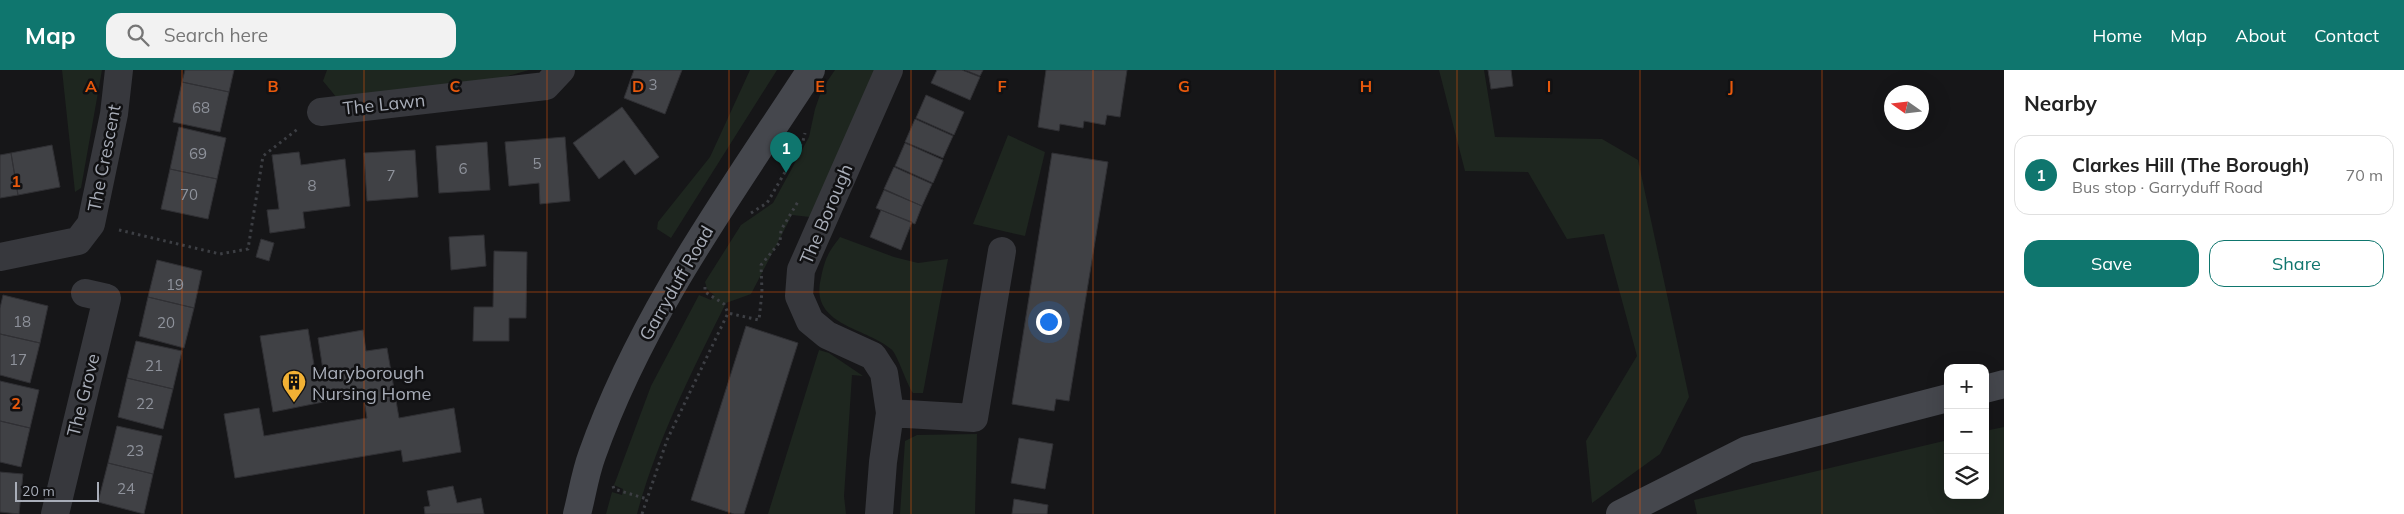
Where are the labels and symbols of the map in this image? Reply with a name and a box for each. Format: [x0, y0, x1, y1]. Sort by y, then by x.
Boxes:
house number: 3 [648, 75, 658, 94]
text: A [85, 76, 97, 96]
text: B [267, 76, 279, 96]
text: C [450, 76, 461, 96]
text: D [632, 76, 644, 96]
text: E [815, 76, 825, 96]
text: F [997, 76, 1007, 96]
text: G [1178, 76, 1190, 96]
text: H [1360, 76, 1372, 96]
text: I [1547, 76, 1551, 96]
text: J [1728, 76, 1734, 96]
north arrow [1884, 85, 1929, 130]
street label: The Lawn [342, 88, 426, 120]
house number: 68 [192, 98, 210, 117]
street label: The Crescent [82, 102, 126, 214]
pin: 1 [770, 132, 802, 173]
house number: 69 [189, 144, 207, 163]
house number: 5 [532, 154, 542, 173]
house number: 6 [458, 159, 468, 178]
street label: The Borough [795, 160, 857, 268]
house number: 7 [386, 166, 396, 185]
text: 1 [11, 171, 21, 191]
house number: 8 [307, 176, 317, 195]
house number: 70 [180, 185, 198, 204]
street label: Garryduff Road [634, 221, 718, 345]
house number: 19 [166, 275, 184, 294]
your location [1036, 309, 1062, 335]
house number: 18 [13, 312, 31, 331]
house number: 20 [157, 313, 175, 332]
house number: 17 [9, 350, 27, 369]
street label: The Grove [62, 351, 104, 439]
house number: 21 [145, 356, 163, 375]
place label: Maryborough Nursing Home [312, 361, 431, 405]
building icon: Maryborough Nursing Home [281, 369, 307, 403]
text: 2 [11, 393, 21, 413]
house number: 22 [136, 394, 154, 413]
house number: 23 [126, 441, 144, 460]
scale bar [15, 479, 99, 502]
house number: 24 [117, 479, 135, 498]

